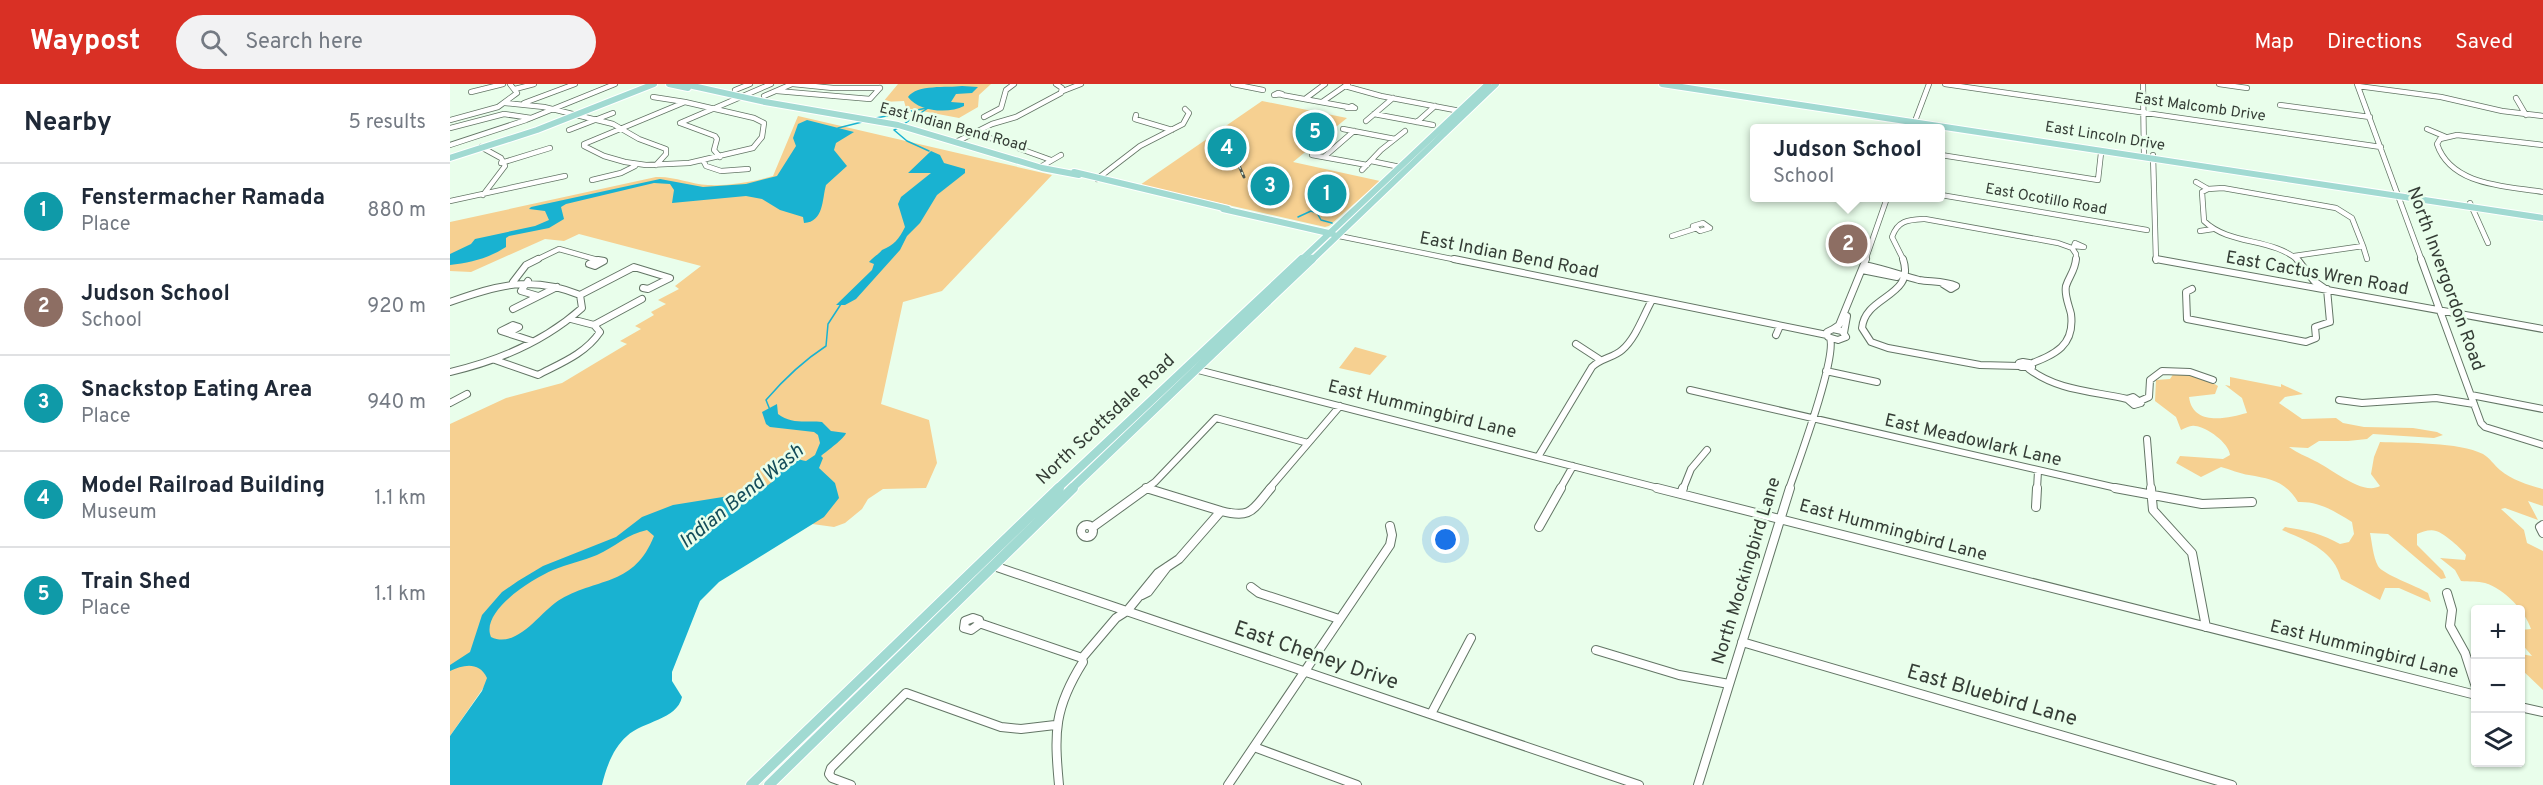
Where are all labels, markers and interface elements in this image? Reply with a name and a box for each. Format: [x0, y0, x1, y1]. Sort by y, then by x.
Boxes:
search box [176, 15, 596, 69]
text: Waypost [30, 24, 140, 60]
icon: search [197, 26, 230, 59]
text: Search here [245, 29, 363, 56]
text: Map [2254, 29, 2294, 56]
text: Directions [2327, 29, 2422, 56]
text: Saved [2455, 29, 2513, 56]
street label: East Malcomb Drive [2133, 89, 2267, 127]
street label: East Indian Bend Road [877, 99, 1029, 157]
text: Nearby [24, 107, 112, 140]
text: 5 results [349, 110, 426, 136]
pin: 5 [1296, 110, 1334, 154]
street label: East Lincoln Drive [2044, 118, 2166, 156]
popup [1750, 124, 1945, 202]
pin: 4 [1208, 126, 1246, 170]
text: Judson School [1773, 137, 1922, 164]
pin: 3 [1250, 164, 1290, 208]
text: School [1773, 164, 1834, 190]
pin: 1 [1308, 172, 1346, 216]
street label: East Ocotillo Road [1984, 180, 2108, 220]
street label: North Invergordon Road [2401, 184, 2489, 374]
text: Fenstermacher Ramada [81, 185, 325, 212]
text: 1 [40, 198, 48, 224]
text: 880 m [367, 198, 426, 224]
text: Place [81, 212, 131, 238]
pin: 2 [1828, 222, 1868, 266]
street label: East Indian Bend Road [1418, 227, 1600, 285]
street label: East Cactus Wren Road [2224, 247, 2410, 301]
text: Judson School [81, 281, 230, 308]
text: 2 [37, 294, 50, 320]
text: 920 m [367, 294, 426, 320]
text: School [81, 308, 142, 334]
street label: North Scottsdale Road [1032, 350, 1180, 490]
street label: East Hummingbird Lane [1325, 375, 1519, 445]
text: Snackstop Eating Area [81, 377, 312, 404]
text: 3 [38, 390, 50, 416]
text: 940 m [367, 390, 426, 416]
text: Place [81, 404, 131, 430]
street label: East Meadowlark Lane [1882, 409, 2064, 473]
water label: Indian Bend Wash [674, 439, 810, 555]
text: Model Railroad Building [81, 473, 325, 500]
street label: North Mockingbird Lane [1708, 475, 1786, 667]
text: 4 [37, 486, 50, 512]
text: 1.1 km [374, 486, 426, 512]
street label: East Hummingbird Lane [1797, 495, 1989, 567]
text: Museum [81, 500, 157, 526]
your location [1431, 525, 1460, 554]
text: Train Shed [81, 569, 191, 596]
text: 5 [37, 582, 50, 608]
text: 1.1 km [374, 582, 426, 608]
text: Place [81, 596, 131, 622]
map controls [2471, 605, 2525, 767]
button: + [2471, 605, 2525, 659]
street label: East Cheney Drive [1230, 615, 1402, 697]
street label: East Hummingbird Lane [2267, 615, 2461, 685]
street label: East Bluebird Lane [1904, 659, 2080, 733]
button: − [2471, 659, 2525, 713]
button: layers [2471, 713, 2525, 767]

